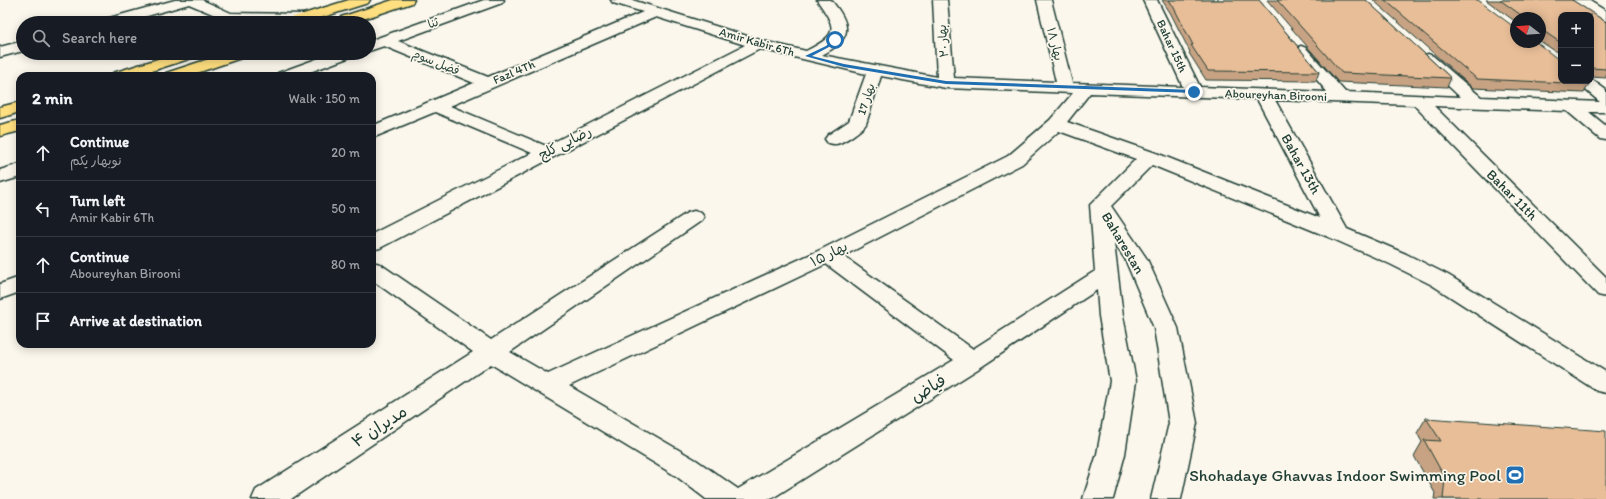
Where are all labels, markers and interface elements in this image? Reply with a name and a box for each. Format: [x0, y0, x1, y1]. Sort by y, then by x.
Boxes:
north arrow [1510, 12, 1546, 48]
map controls [1558, 12, 1594, 84]
button: + [1558, 12, 1594, 48]
street label: ثنا [426, 14, 441, 31]
search box [16, 16, 376, 60]
street label: Bahar 15th [1154, 17, 1190, 75]
street label: بهار ۲۰ [935, 24, 952, 58]
street label: Amir Kabir 6Th [718, 25, 796, 59]
street label: بهار ۱۸ [1043, 26, 1066, 62]
icon: search [30, 27, 52, 49]
text: Search here [62, 29, 137, 47]
route start [826, 31, 844, 49]
street label: فضل سوم [410, 46, 462, 80]
button: − [1558, 48, 1594, 84]
street label: Fazl 4Th [491, 57, 538, 87]
street label: بهار 17 [854, 81, 879, 117]
route end [1185, 83, 1203, 101]
street label: Aboureyhan Birooni [1225, 86, 1327, 104]
text: 2 min [32, 88, 72, 108]
text: Walk · 150 m [289, 91, 360, 106]
street label: رضایی کلج [536, 122, 595, 164]
street label: Bahar 13th [1278, 131, 1325, 197]
text: Continue [70, 133, 129, 151]
icon: ahead [32, 142, 54, 164]
text: 20 m [331, 145, 360, 160]
text: نوبهار یکم [70, 153, 122, 168]
street label: Bahar 11th [1483, 166, 1541, 224]
text: Turn left [70, 192, 125, 210]
icon: left [32, 198, 54, 220]
text: 50 m [331, 201, 360, 216]
street label: Baharestan [1098, 209, 1148, 277]
text: Amir Kabir 6Th [70, 210, 154, 225]
street label: بهار ۱۵ [808, 238, 850, 270]
text: Continue [70, 248, 129, 266]
icon: ahead [32, 254, 54, 276]
text: 80 m [331, 257, 360, 272]
text: Aboureyhan Birooni [70, 266, 181, 281]
icon: arrive [32, 310, 54, 332]
text: Arrive at destination [70, 312, 202, 330]
street label: فیاض [907, 370, 949, 406]
street label: مدیران ۴ [348, 401, 410, 451]
sports icon: Shohadaye Ghavvas Indoor Swimming Pool [1504, 464, 1526, 486]
place label: Shohadaye Ghavvas Indoor Swimming Pool [1189, 465, 1501, 485]

